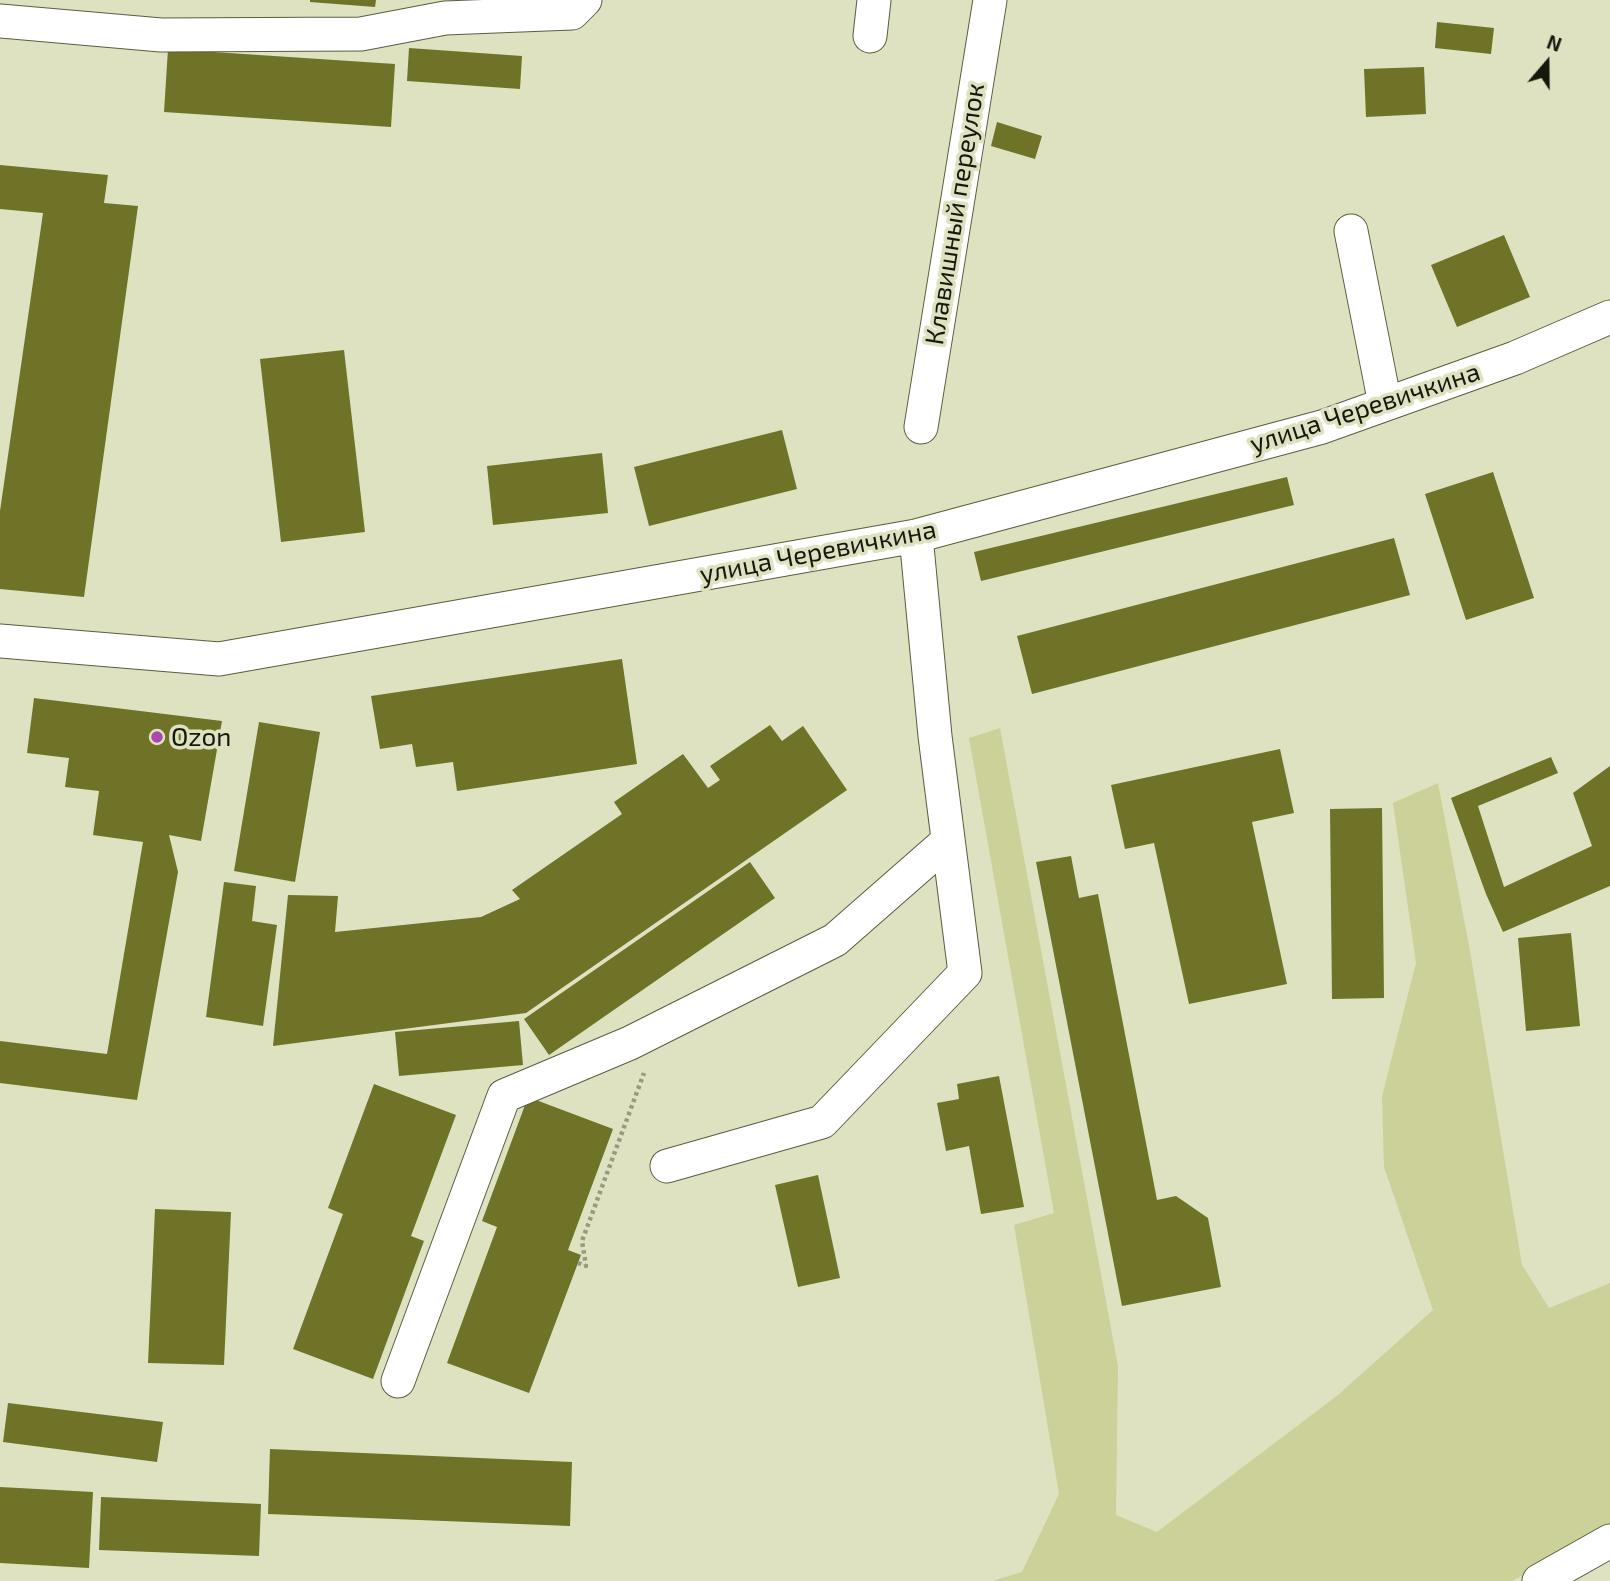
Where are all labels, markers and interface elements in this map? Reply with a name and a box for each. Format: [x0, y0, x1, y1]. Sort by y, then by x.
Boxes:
north arrow [1512, 28, 1582, 98]
text: N [1544, 30, 1565, 56]
street label: Клавишный переулок [919, 81, 991, 347]
street label: улица Черевичкина [1246, 356, 1484, 460]
street label: улица Черевичкина [697, 514, 939, 590]
place label: Ozon [171, 721, 231, 753]
marker: Ozon [149, 729, 165, 745]

